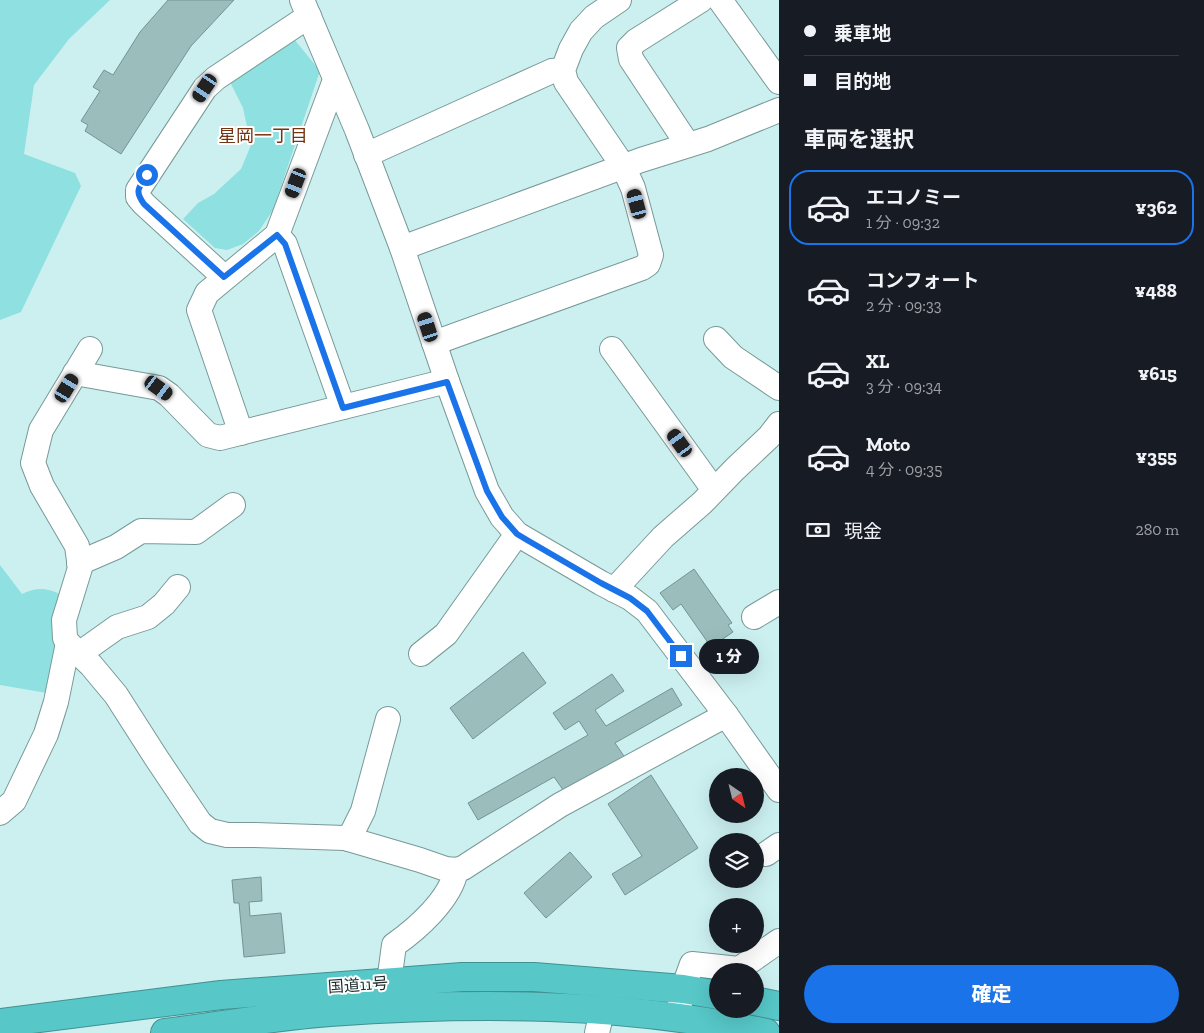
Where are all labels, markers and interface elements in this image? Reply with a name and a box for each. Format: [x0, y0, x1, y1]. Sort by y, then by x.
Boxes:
text: 乗車地 [834, 22, 891, 45]
text: 目的地 [834, 70, 891, 93]
car [190, 71, 219, 105]
district label: 星岡一丁目 [218, 125, 308, 147]
text: 車両を選択 [804, 126, 914, 153]
route start [136, 164, 158, 186]
car [283, 166, 308, 200]
icon: car [806, 185, 851, 230]
text: エコノミー [866, 186, 961, 209]
car [625, 188, 648, 220]
text: ¥362 [1135, 196, 1177, 219]
text: 1 分 · 09:32 [866, 213, 940, 232]
icon: car [806, 268, 851, 313]
text: コンフォート [866, 269, 979, 292]
text: ¥488 [1134, 279, 1177, 302]
text: 2 分 · 09:33 [866, 296, 942, 315]
car [416, 310, 439, 344]
text: XL [866, 350, 889, 373]
icon: car [806, 351, 851, 396]
text: ¥615 [1138, 362, 1177, 385]
car [52, 371, 81, 405]
car [142, 373, 175, 403]
text: 3 分 · 09:34 [866, 377, 942, 396]
car [665, 426, 694, 460]
text: Moto [866, 433, 910, 456]
icon: car [806, 434, 851, 479]
text: ¥355 [1136, 445, 1177, 468]
text: 4 分 · 09:35 [866, 460, 942, 479]
icon: cash [804, 516, 832, 544]
text: 現金 [844, 520, 882, 543]
text: 280 m [1135, 520, 1179, 539]
callout: 1 分 [698, 638, 758, 674]
route end [670, 645, 692, 667]
text: 1 分 [716, 647, 742, 666]
north arrow [709, 768, 764, 822]
map controls [709, 768, 764, 1018]
button: layers [709, 833, 764, 888]
button: + [709, 898, 764, 953]
button: − [709, 963, 764, 1018]
button: 確定 [804, 965, 1179, 1023]
street label: 国道11号 [327, 973, 389, 997]

